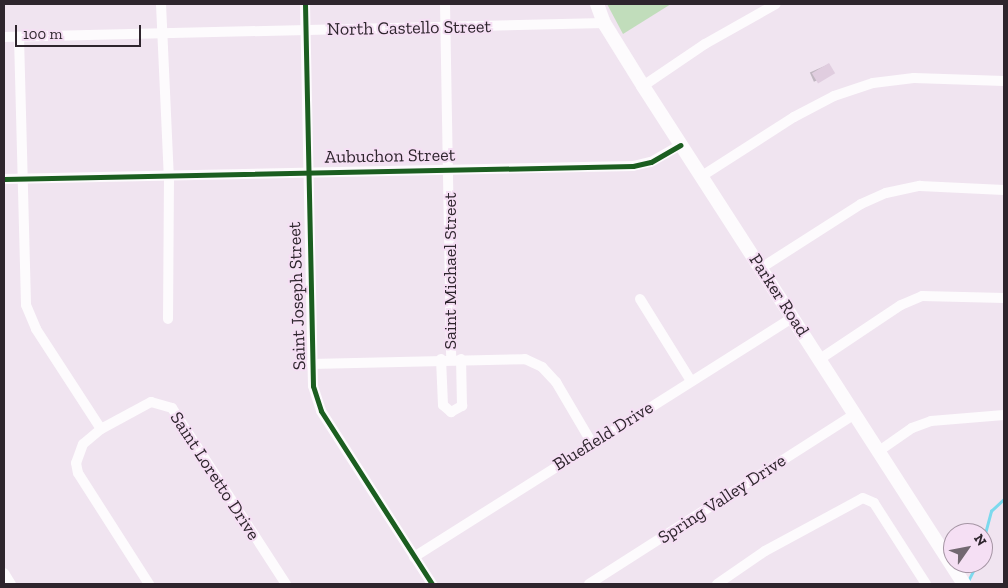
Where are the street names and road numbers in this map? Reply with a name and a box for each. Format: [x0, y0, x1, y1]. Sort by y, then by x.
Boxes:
street label: North Castello Street [327, 16, 491, 40]
street label: Aubuchon Street [325, 144, 455, 168]
street label: Saint Michael Street [439, 192, 461, 350]
street label: Saint Joseph Street [284, 221, 310, 371]
street label: Parker Road [744, 250, 814, 340]
street label: Bluefield Drive [549, 397, 657, 475]
street label: Saint Loretto Drive [165, 408, 265, 544]
street label: Spring Valley Drive [654, 449, 790, 549]

